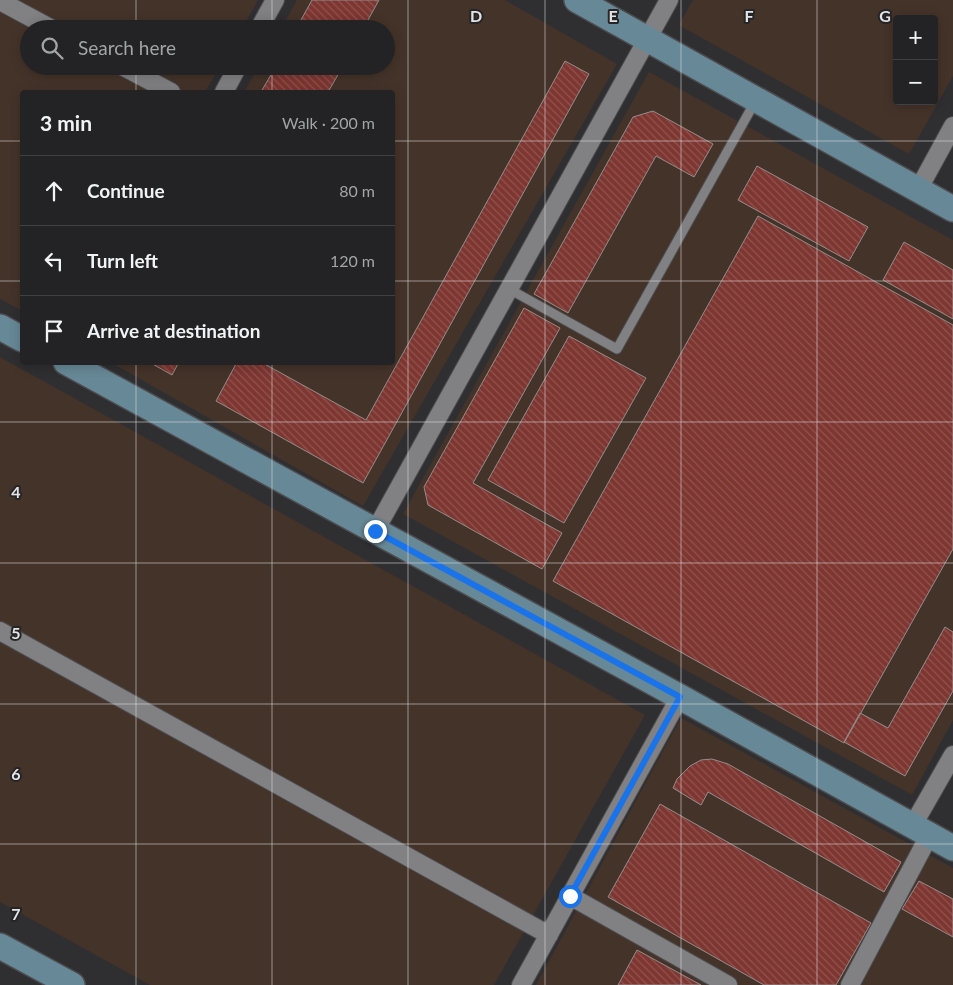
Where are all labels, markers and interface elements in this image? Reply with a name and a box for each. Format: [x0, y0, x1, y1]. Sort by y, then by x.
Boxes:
text: D [470, 6, 482, 25]
text: E [608, 6, 618, 25]
text: F [744, 6, 754, 25]
text: G [879, 6, 891, 25]
map controls [893, 15, 938, 105]
button: + [893, 15, 938, 60]
search box [20, 20, 395, 75]
icon: search [38, 34, 66, 62]
text: Search here [78, 36, 176, 59]
button: − [893, 60, 938, 105]
text: 3 min [40, 110, 92, 135]
text: Walk · 200 m [282, 113, 375, 132]
icon: ahead [40, 177, 68, 205]
text: Continue [87, 179, 165, 202]
text: 80 m [339, 181, 375, 200]
icon: left [40, 247, 68, 275]
text: Turn left [87, 249, 158, 272]
text: 120 m [330, 251, 375, 270]
icon: arrive [40, 317, 68, 345]
text: Arrive at destination [87, 319, 260, 342]
text: 4 [11, 482, 21, 501]
route end [364, 520, 387, 543]
text: 5 [11, 623, 21, 642]
text: 6 [11, 764, 21, 783]
route start [559, 885, 582, 908]
text: 7 [11, 904, 21, 923]

